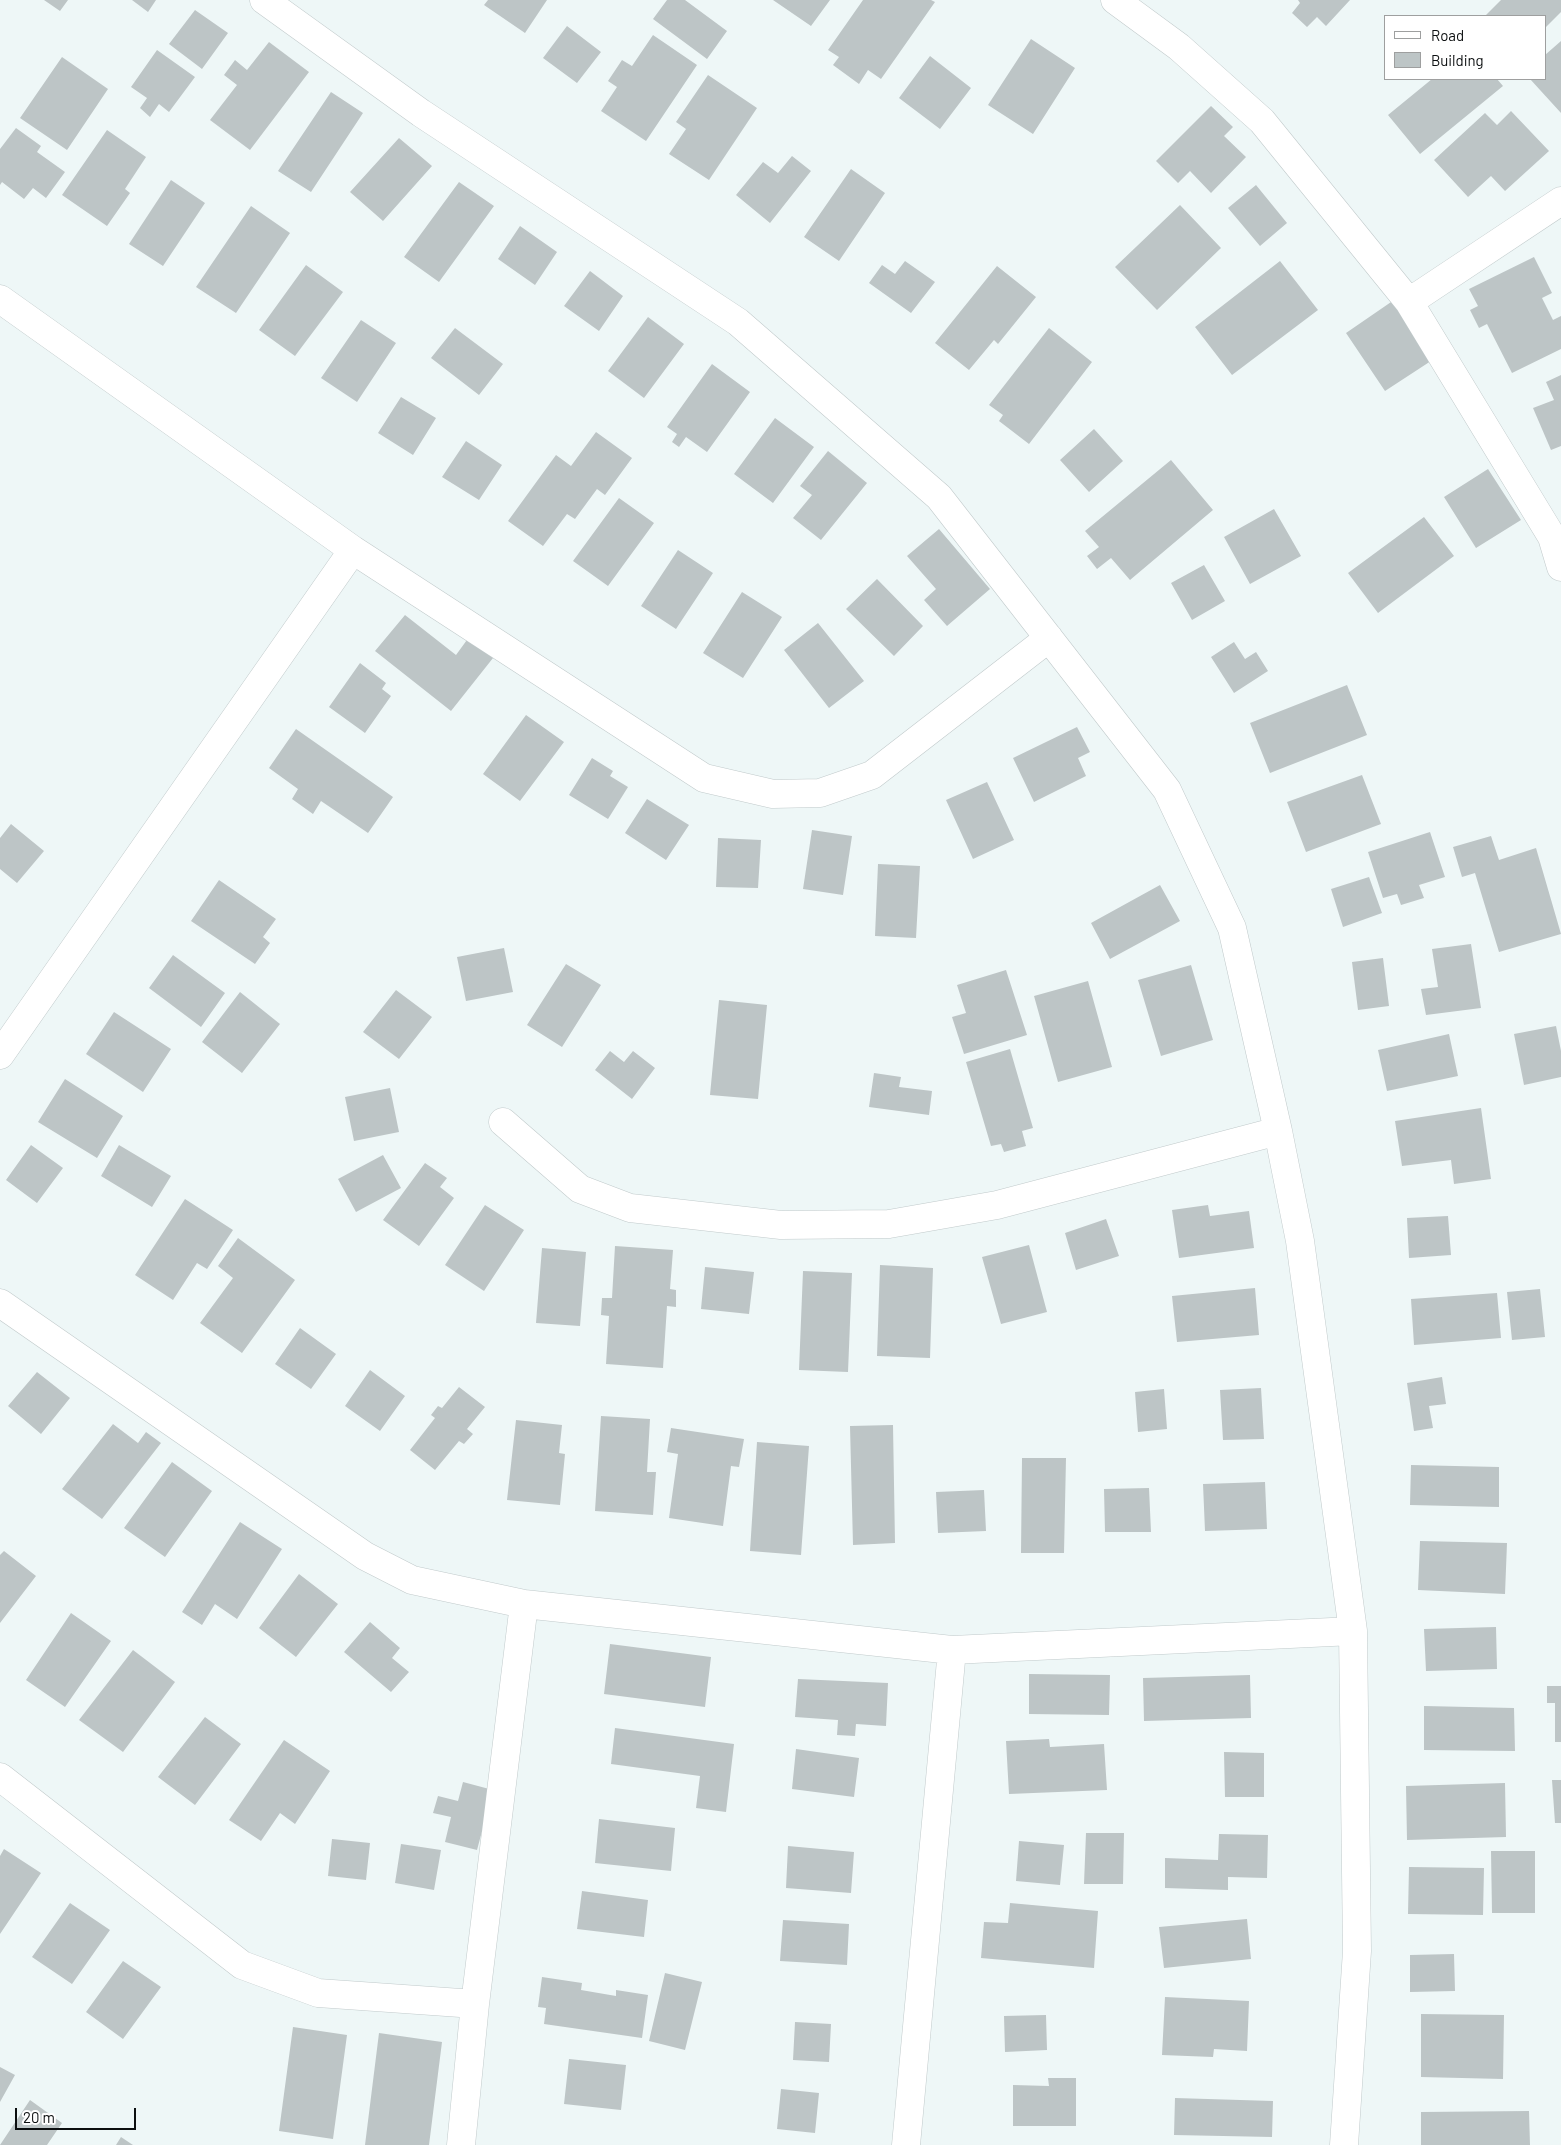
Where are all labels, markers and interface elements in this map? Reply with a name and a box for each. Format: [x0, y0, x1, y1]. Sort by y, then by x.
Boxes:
legend [1384, 15, 1546, 80]
text: Road [1431, 26, 1464, 44]
text: Building [1431, 51, 1484, 69]
scale bar [18, 2098, 139, 2130]
text: 20 m [23, 2108, 55, 2126]

